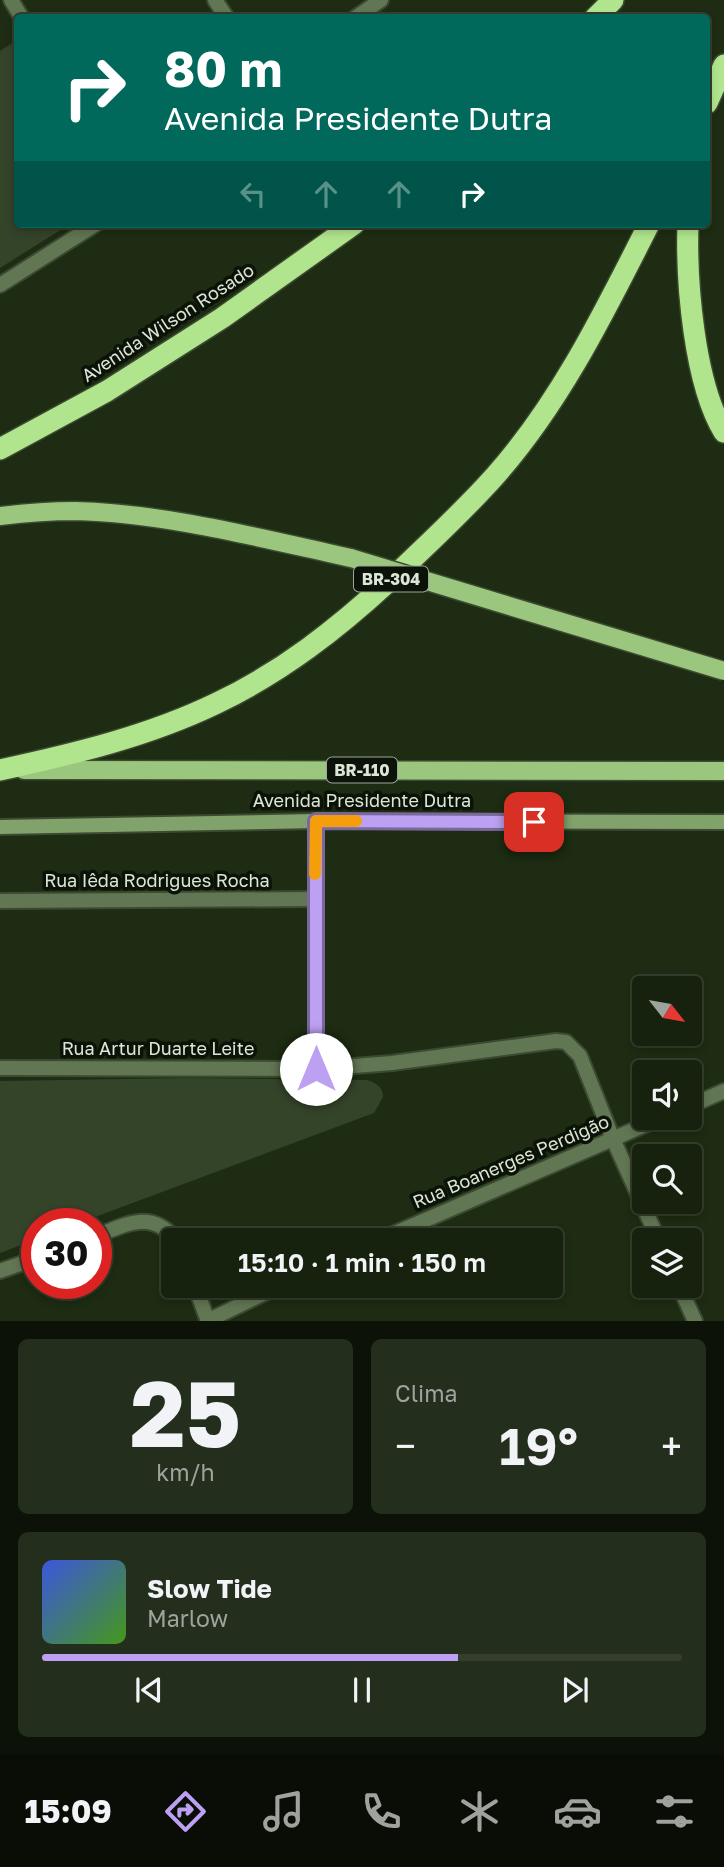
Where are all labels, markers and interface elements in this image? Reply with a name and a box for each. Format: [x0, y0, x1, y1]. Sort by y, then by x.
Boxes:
text: 80 m [164, 39, 282, 98]
icon: right [49, 42, 140, 133]
text: Avenida Presidente Dutra [164, 99, 552, 137]
icon: left [234, 175, 272, 213]
icon: ahead [307, 175, 345, 213]
icon: ahead [380, 175, 418, 213]
icon: right [453, 175, 491, 213]
street label: Avenida Wilson Rosado [77, 258, 258, 386]
road number: BR-304 [354, 566, 428, 592]
road number: BR-110 [327, 758, 397, 782]
street label: Avenida Presidente Dutra [253, 789, 471, 811]
pin [504, 792, 564, 852]
icon: arrive [515, 803, 553, 841]
street label: Rua Iêda Rodrigues Rocha [44, 869, 270, 891]
north arrow [632, 976, 702, 1046]
map controls [632, 976, 702, 1298]
position arrow [279, 1032, 353, 1106]
street label: Rua Artur Duarte Leite [62, 1037, 254, 1059]
button: sound [632, 1060, 702, 1130]
street label: Rua Boanerges Perdigão [409, 1110, 612, 1212]
button: search [632, 1144, 702, 1214]
speed limit sign: 30 [21, 1208, 112, 1299]
button: layers [632, 1228, 702, 1298]
text: 15:10 · 1 min · 150 m [238, 1247, 486, 1278]
text: 25 [130, 1358, 241, 1467]
text: Clima [395, 1379, 458, 1407]
text: 19° [499, 1414, 578, 1476]
text: − [395, 1423, 416, 1468]
text: + [661, 1423, 682, 1468]
text: km/h [156, 1458, 215, 1486]
text: Slow Tide [147, 1573, 272, 1604]
text: Marlow [147, 1604, 228, 1632]
icon: previous [130, 1671, 168, 1709]
icon: pause [343, 1671, 381, 1709]
icon: next [556, 1671, 594, 1709]
icon: directions [161, 1787, 210, 1836]
icon: music [259, 1787, 308, 1836]
icon: phone [357, 1787, 406, 1836]
icon: climate [455, 1787, 504, 1836]
icon: car [553, 1787, 602, 1836]
icon: filters [650, 1787, 699, 1836]
text: 15:09 [24, 1792, 112, 1830]

